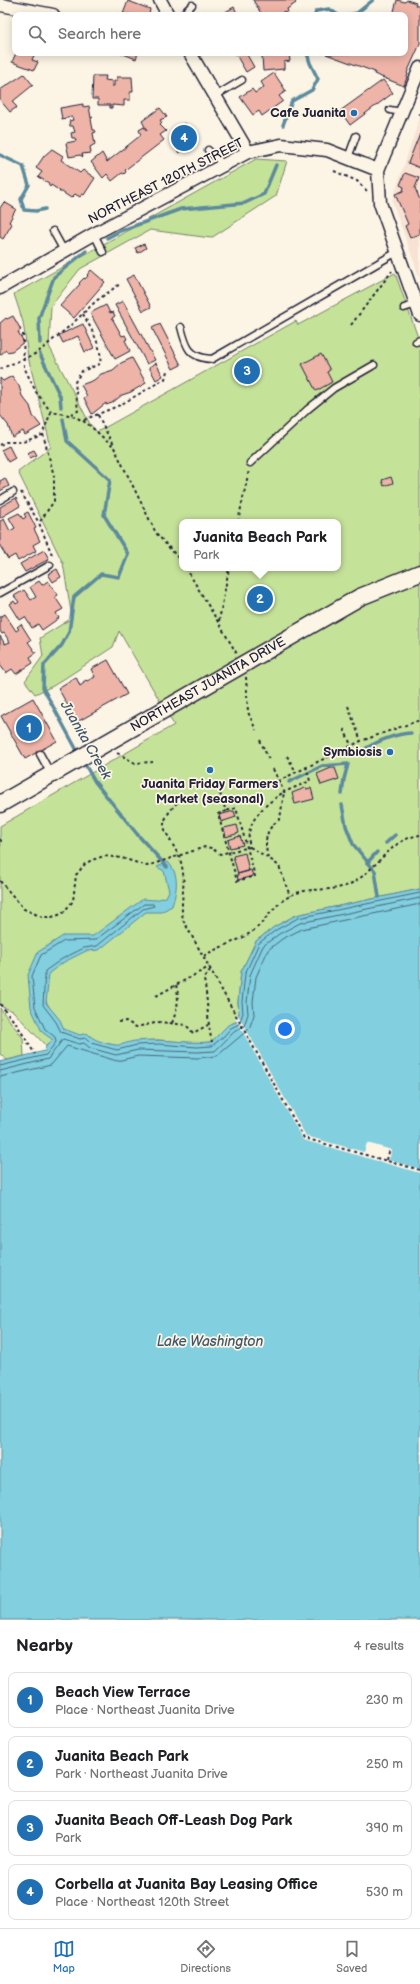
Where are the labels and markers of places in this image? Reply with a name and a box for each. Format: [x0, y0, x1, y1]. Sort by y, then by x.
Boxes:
place label: Cafe Juanita [270, 105, 346, 121]
marker: Cafe Juanita [349, 108, 359, 118]
pin: 4 [171, 123, 197, 153]
pin: 3 [234, 356, 260, 386]
pin: 2 [247, 584, 273, 614]
pin: 1 [16, 713, 42, 743]
place label: Symbiosis [323, 744, 382, 760]
marker: Symbiosis [385, 747, 395, 757]
marker: Juanita Friday Farmers Market (seasonal) [205, 765, 215, 775]
place label: Juanita Friday Farmers Market (seasonal) [142, 776, 278, 807]

